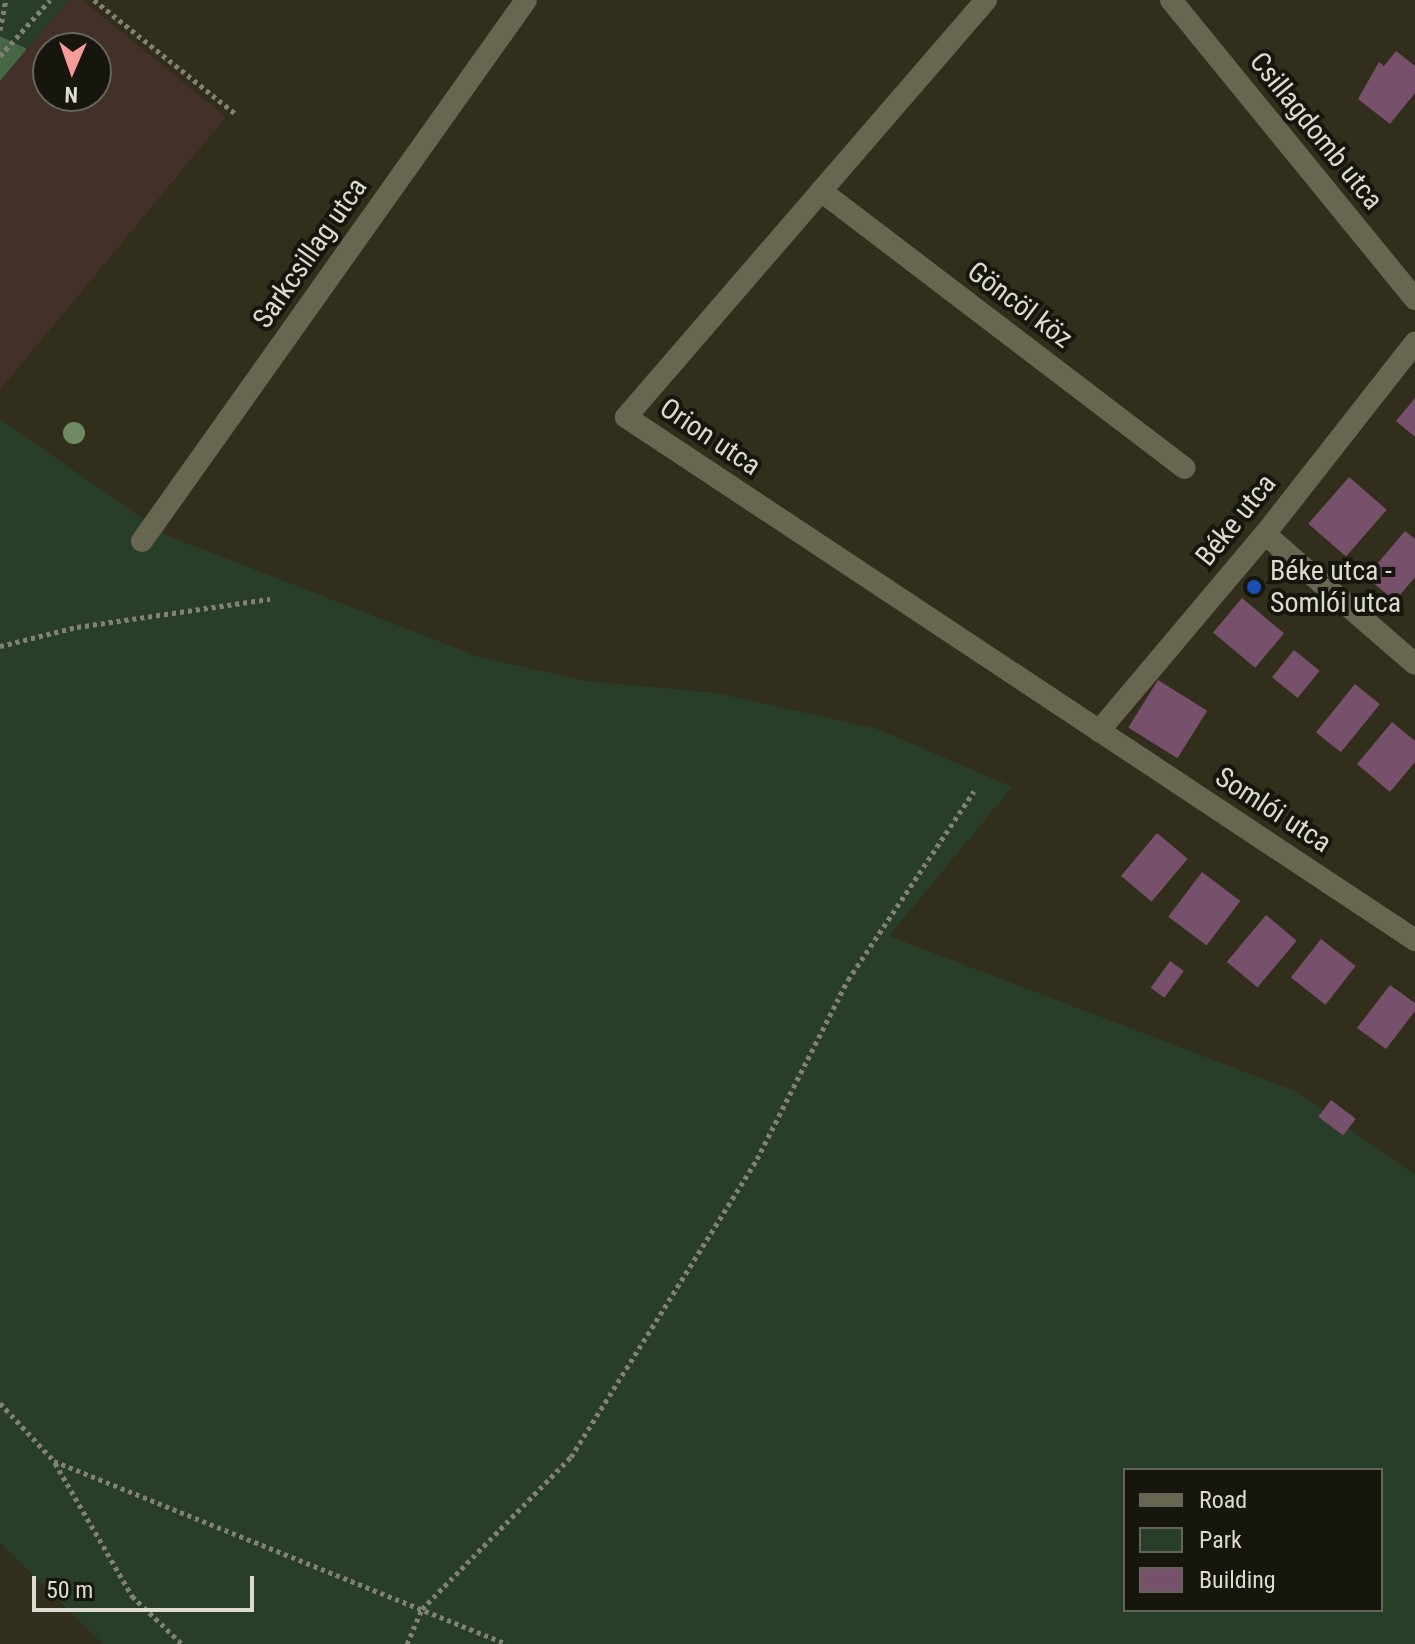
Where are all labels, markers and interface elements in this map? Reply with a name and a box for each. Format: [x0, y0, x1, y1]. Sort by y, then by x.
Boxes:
north arrow [32, 32, 112, 112]
street label: Csillagdomb utca [1242, 46, 1390, 216]
text: N [64, 82, 78, 107]
street label: Sarkcsillag utca [246, 171, 374, 335]
street label: Göncöl köz [961, 255, 1079, 355]
street label: Orion utca [653, 391, 767, 483]
street label: Béke utca [1189, 467, 1283, 573]
place label: Béke utca - Somlói utca [1270, 554, 1401, 620]
marker: Béke utca - Somlói utca [1245, 578, 1263, 596]
street label: Somlói utca [1209, 760, 1337, 860]
legend [1123, 1468, 1383, 1612]
text: Road [1199, 1486, 1247, 1514]
text: Park [1199, 1526, 1242, 1554]
scale bar [36, 1560, 258, 1610]
text: Building [1199, 1566, 1276, 1594]
text: 50 m [46, 1576, 93, 1604]

